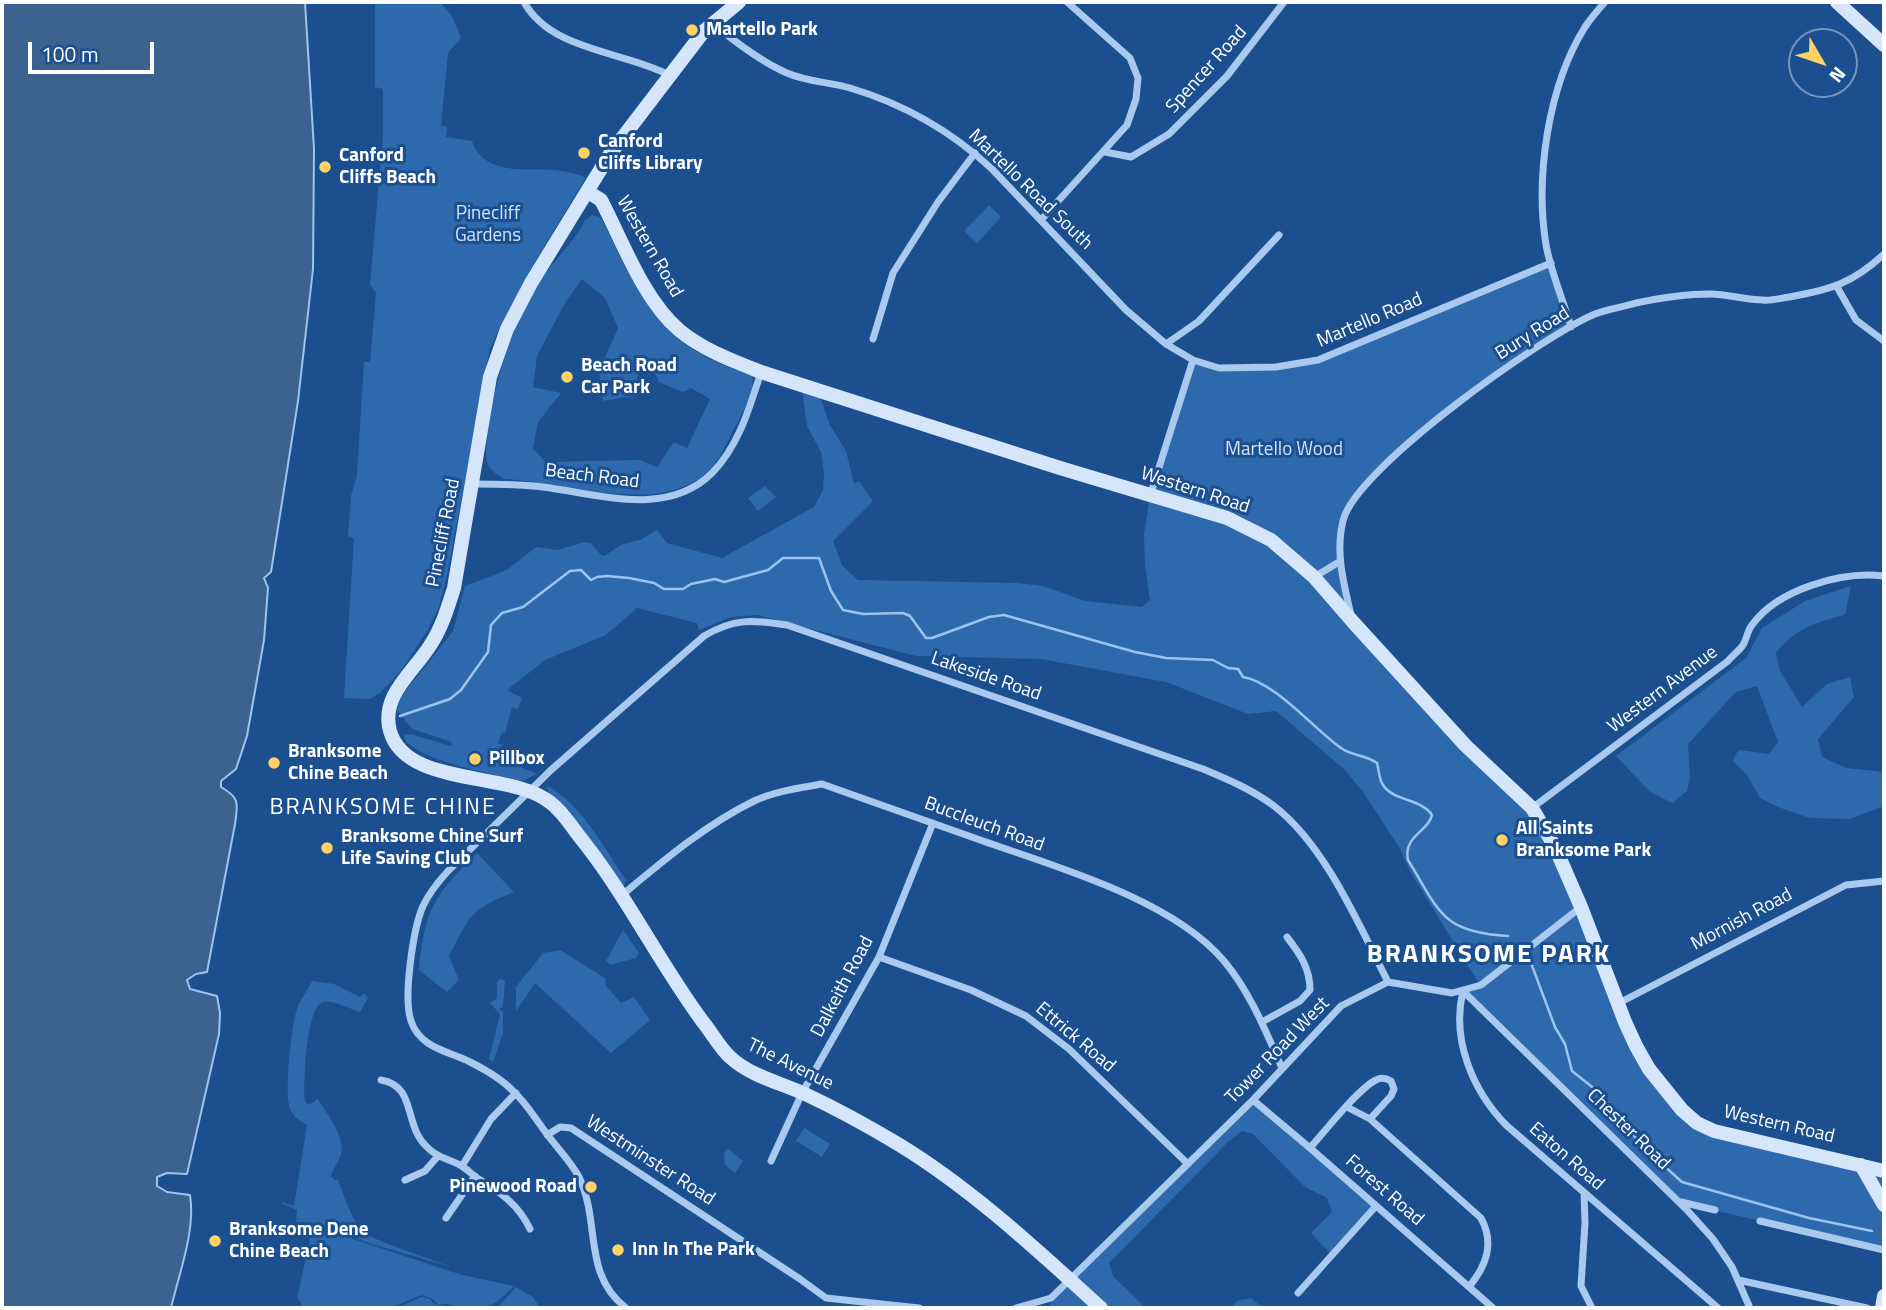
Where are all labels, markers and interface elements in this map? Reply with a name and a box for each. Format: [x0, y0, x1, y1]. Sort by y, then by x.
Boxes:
place label: Martello Park [706, 19, 818, 41]
marker: Martello Park [684, 22, 700, 38]
street label: Spencer Road [1162, 22, 1252, 118]
scale bar [32, 28, 158, 72]
north arrow [1788, 28, 1858, 98]
text: 100 m [41, 38, 98, 70]
text: N [1823, 61, 1854, 90]
street label: Martello Road South [963, 125, 1097, 255]
place label: Canford Cliffs Library [598, 131, 703, 175]
place label: Canford Cliffs Beach [339, 145, 436, 189]
marker: Canford Cliffs Library [576, 145, 592, 161]
marker: Canford Cliffs Beach [317, 159, 333, 175]
street label: Western Road [611, 192, 687, 302]
park label: Pinecliff Gardens [455, 203, 521, 247]
street label: Martello Road [1314, 289, 1426, 353]
street label: Bury Road [1492, 302, 1574, 366]
place label: Beach Road Car Park [581, 355, 677, 399]
marker: Beach Road Car Park [559, 369, 575, 385]
park label: Martello Wood [1225, 439, 1343, 461]
street label: Beach Road [544, 460, 640, 494]
street label: Western Road [1138, 463, 1252, 519]
street label: Pinecliff Road [422, 477, 466, 589]
street label: Western Avenue [1604, 641, 1722, 739]
street label: Lakeside Road [928, 647, 1044, 707]
place label: Branksome Chine Beach [288, 741, 388, 785]
place label: Pillbox [489, 748, 545, 770]
marker: Pillbox [467, 751, 483, 767]
marker: Branksome Chine Beach [266, 755, 282, 771]
street label: Buccleuch Road [921, 793, 1047, 857]
district label: BRANKSOME CHINE [271, 794, 495, 822]
place label: All Saints Branksome Park [1516, 818, 1651, 862]
place label: Branksome Chine Surf Life Saving Club [341, 826, 523, 870]
marker: All Saints Branksome Park [1494, 832, 1510, 848]
marker: Branksome Chine Surf Life Saving Club [319, 840, 335, 856]
street label: Mornish Road [1688, 884, 1796, 956]
street label: Dalkeith Road [807, 933, 879, 1041]
district label: BRANKSOME PARK [1369, 940, 1609, 972]
street label: Tower Road West [1221, 993, 1335, 1109]
street label: Ettrick Road [1030, 998, 1120, 1078]
street label: The Avenue [743, 1034, 837, 1096]
street label: Chester Road [1582, 1085, 1674, 1175]
street label: Western Road [1721, 1101, 1837, 1149]
street label: Westminster Road [581, 1111, 719, 1211]
street label: Eaton Road [1524, 1118, 1608, 1196]
street label: Forest Road [1340, 1151, 1428, 1231]
place label: Pinewood Road [449, 1176, 577, 1198]
marker: Pinewood Road [583, 1179, 599, 1195]
place label: Branksome Dene Chine Beach [229, 1219, 369, 1263]
marker: Branksome Dene Chine Beach [207, 1233, 223, 1249]
place label: Inn In The Park [632, 1239, 755, 1261]
marker: Inn In The Park [610, 1242, 626, 1258]

